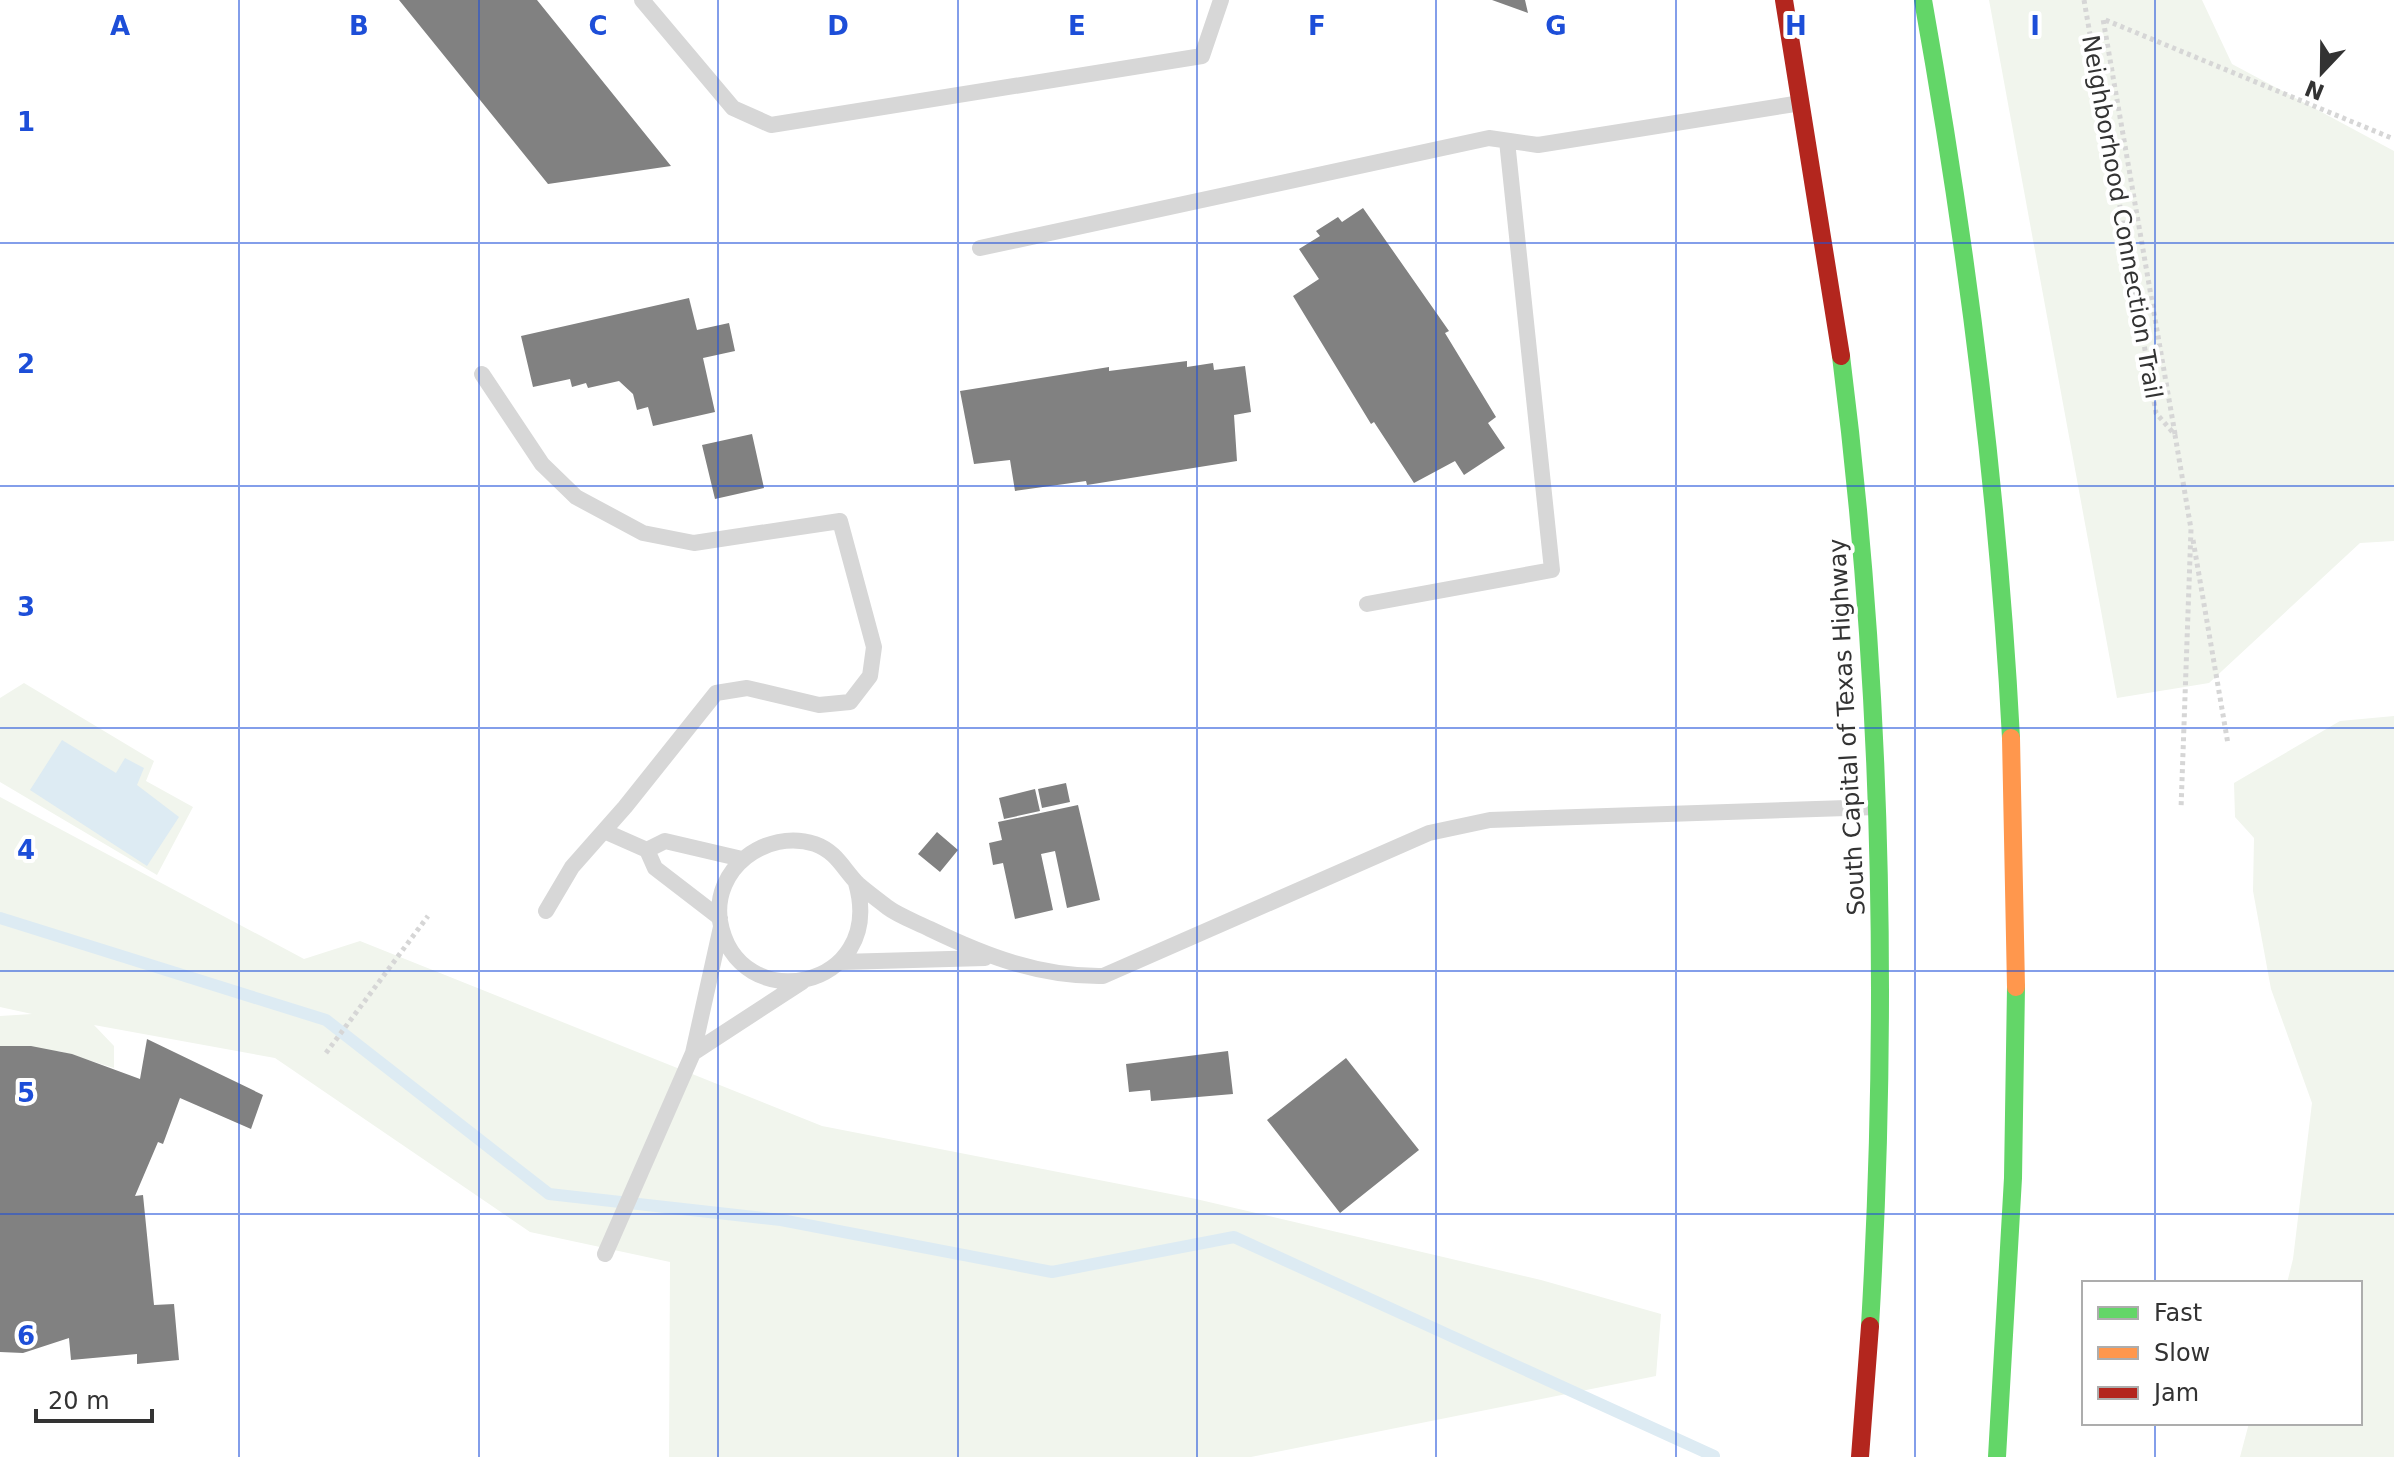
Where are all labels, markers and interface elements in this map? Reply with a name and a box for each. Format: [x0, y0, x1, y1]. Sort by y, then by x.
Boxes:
text: A [110, 11, 130, 41]
text: B [349, 11, 369, 41]
text: C [588, 11, 608, 41]
text: D [827, 11, 849, 41]
text: E [1068, 11, 1086, 41]
text: F [1308, 11, 1326, 41]
text: G [1545, 11, 1567, 41]
text: H [1785, 11, 1807, 41]
text: I [2030, 11, 2040, 41]
north arrow [2282, 32, 2362, 112]
street label: Neighborhood Connection Trail [2076, 33, 2168, 401]
text: N [2301, 75, 2328, 105]
text: 1 [17, 107, 35, 137]
text: 2 [17, 349, 35, 379]
street label: South Capital of Texas Highway [1823, 538, 1871, 916]
text: 3 [17, 592, 35, 622]
text: 4 [17, 835, 35, 865]
text: 5 [17, 1078, 35, 1108]
legend [2082, 1281, 2362, 1425]
text: Fast [2154, 1299, 2202, 1327]
text: 6 [17, 1321, 35, 1351]
text: Slow [2154, 1339, 2210, 1367]
scale bar [36, 1373, 152, 1423]
text: Jam [2152, 1379, 2199, 1407]
text: 20 m [48, 1387, 110, 1415]

